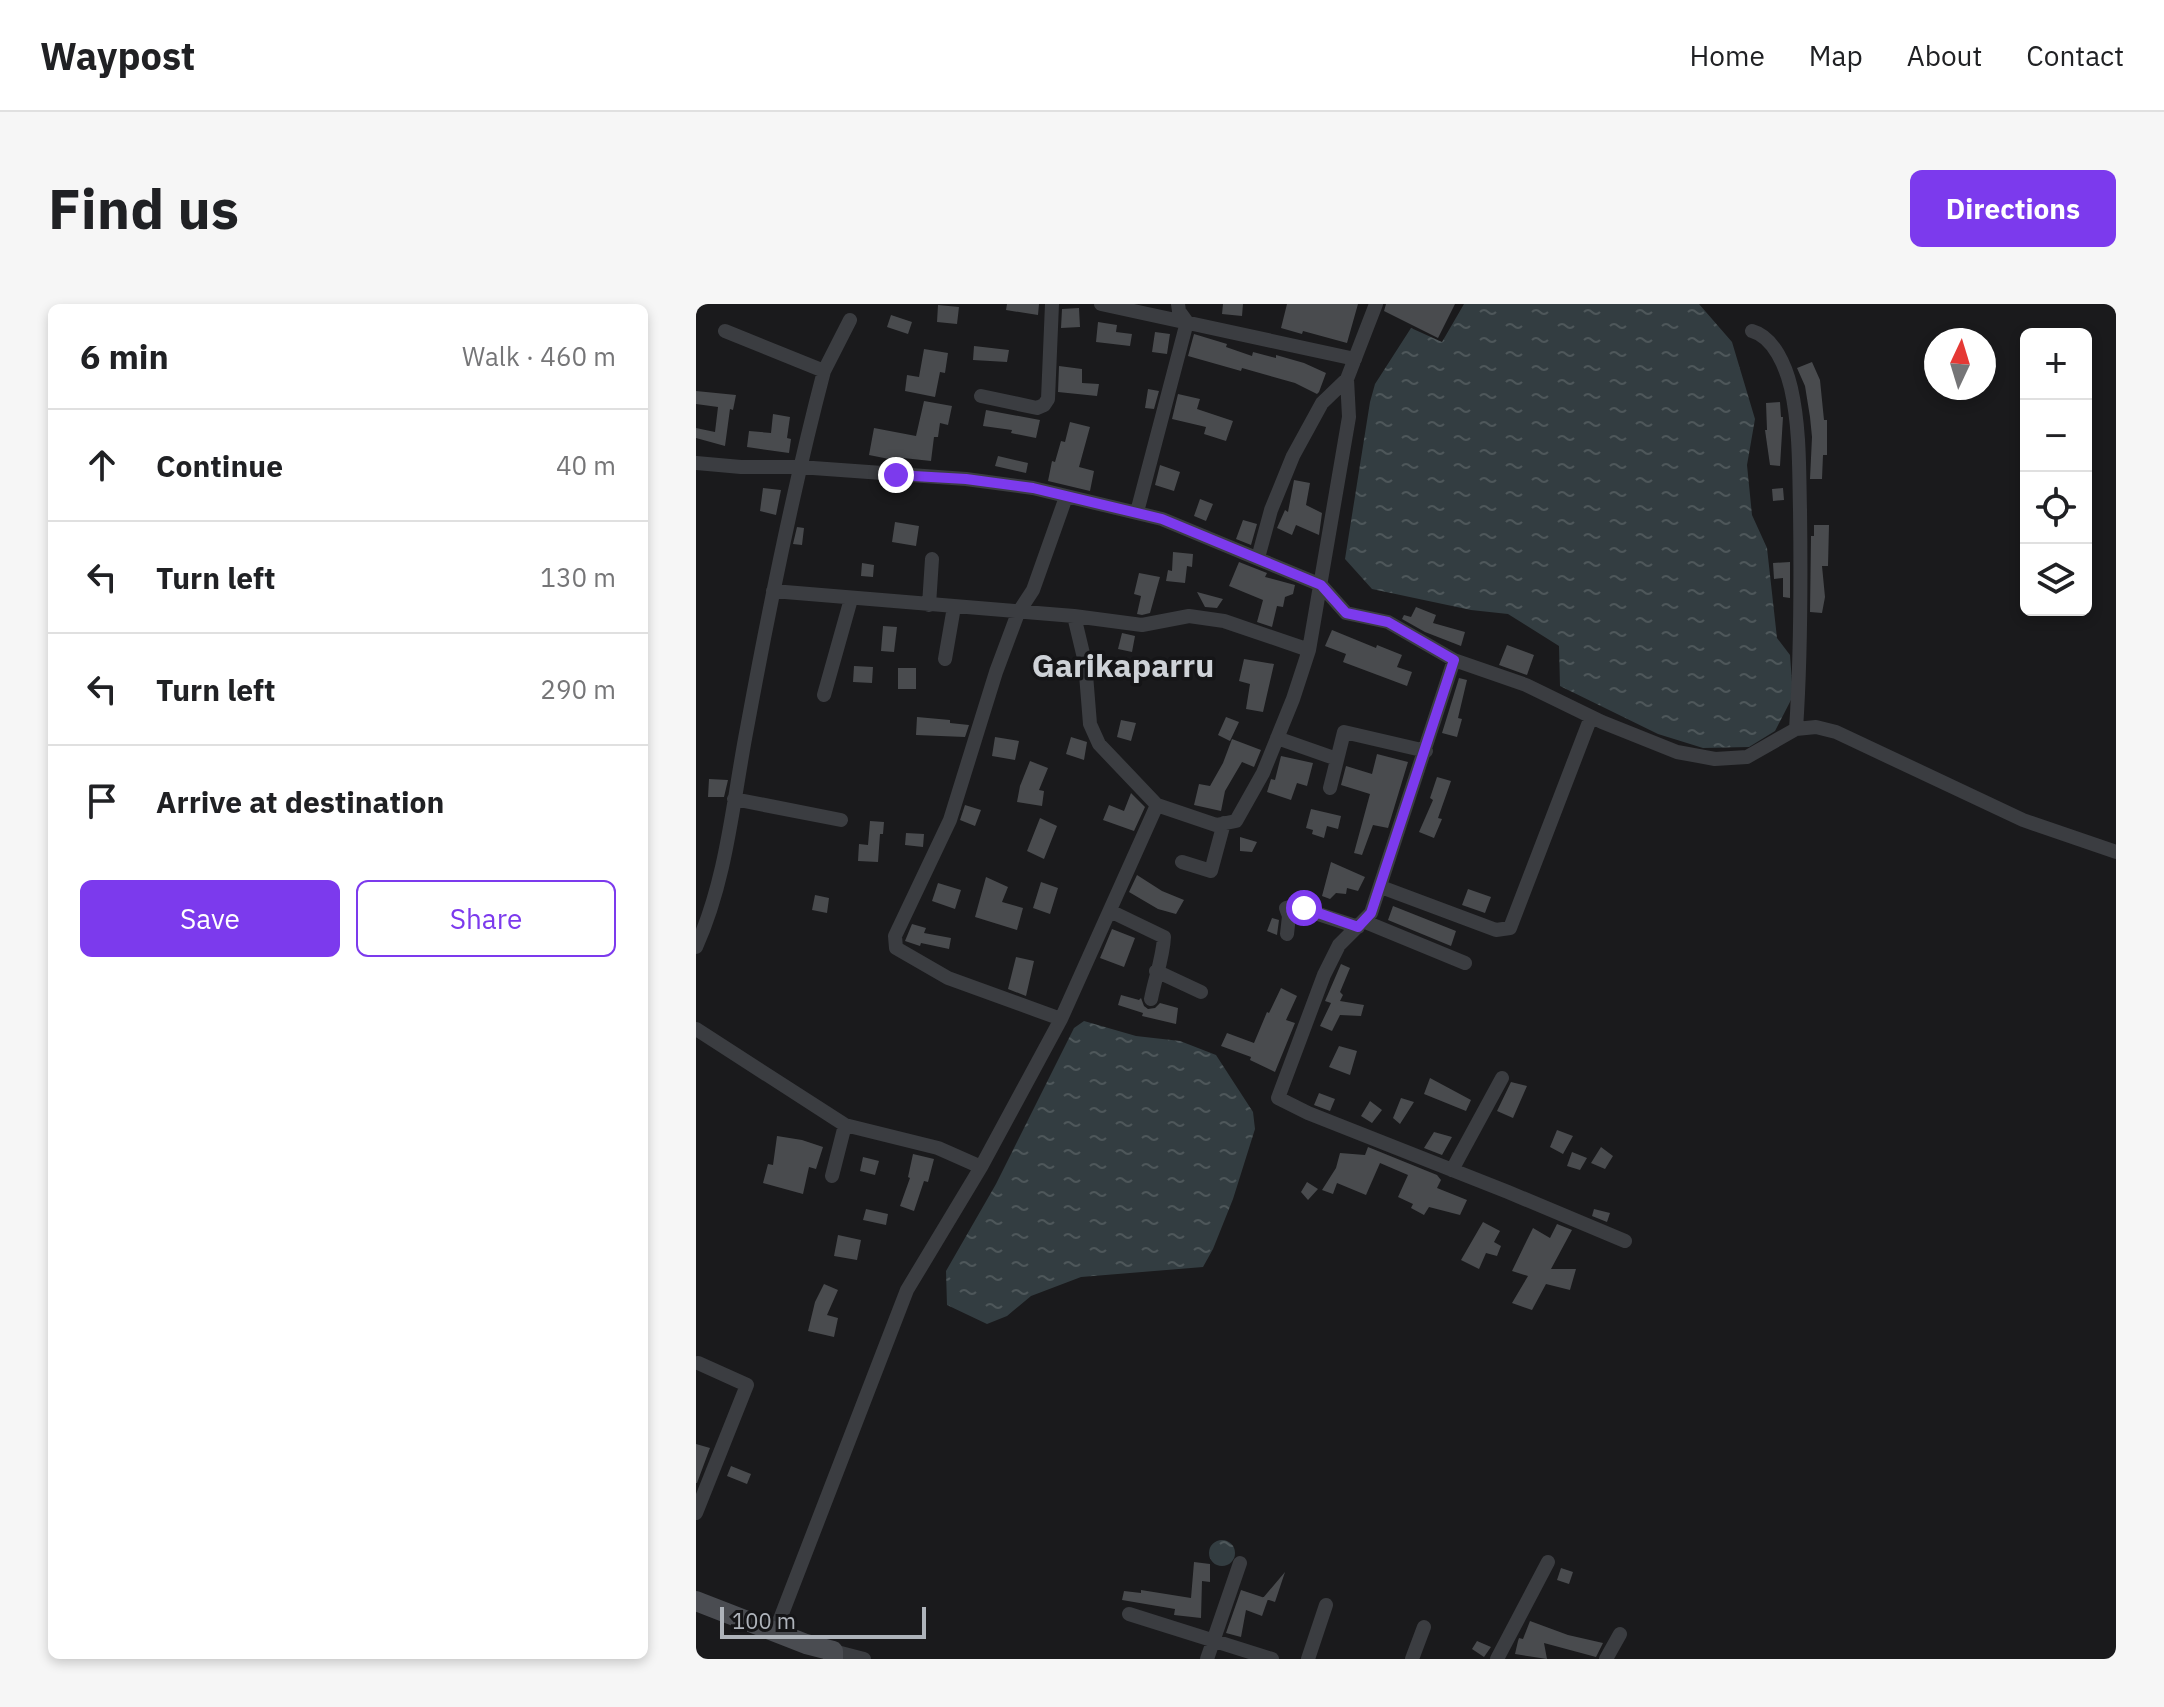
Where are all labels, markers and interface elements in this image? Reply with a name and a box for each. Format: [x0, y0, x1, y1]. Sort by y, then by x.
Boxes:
text: Waypost [40, 31, 195, 80]
text: Home [1689, 37, 1765, 74]
text: Map [1809, 37, 1863, 74]
text: About [1907, 37, 1982, 74]
text: Contact [2026, 37, 2124, 74]
button: Directions [1910, 170, 2116, 247]
text: Find us [48, 172, 239, 244]
north arrow [1924, 328, 1996, 400]
map controls [2020, 328, 2092, 616]
button: + [2020, 328, 2092, 400]
text: 6 min [80, 334, 169, 378]
text: Walk · 460 m [462, 339, 616, 373]
button: − [2020, 400, 2092, 472]
icon: ahead [80, 443, 124, 487]
text: Continue [156, 446, 283, 485]
text: 40 m [556, 448, 616, 482]
route end [878, 457, 914, 493]
button: locate [2020, 472, 2092, 544]
button: layers [2020, 544, 2092, 616]
icon: left [80, 555, 124, 599]
text: Turn left [156, 558, 275, 597]
text: 130 m [540, 560, 616, 594]
district label: Garikaparru [1032, 644, 1214, 686]
icon: left [80, 667, 124, 711]
text: Turn left [156, 670, 275, 709]
text: 290 m [540, 672, 616, 706]
icon: arrive [80, 779, 124, 823]
text: Arrive at destination [156, 782, 444, 821]
button: Save [80, 880, 340, 957]
button: Share [356, 880, 616, 957]
route start [1286, 890, 1322, 926]
scale bar [720, 1603, 926, 1639]
text: 100 m [732, 1606, 796, 1635]

